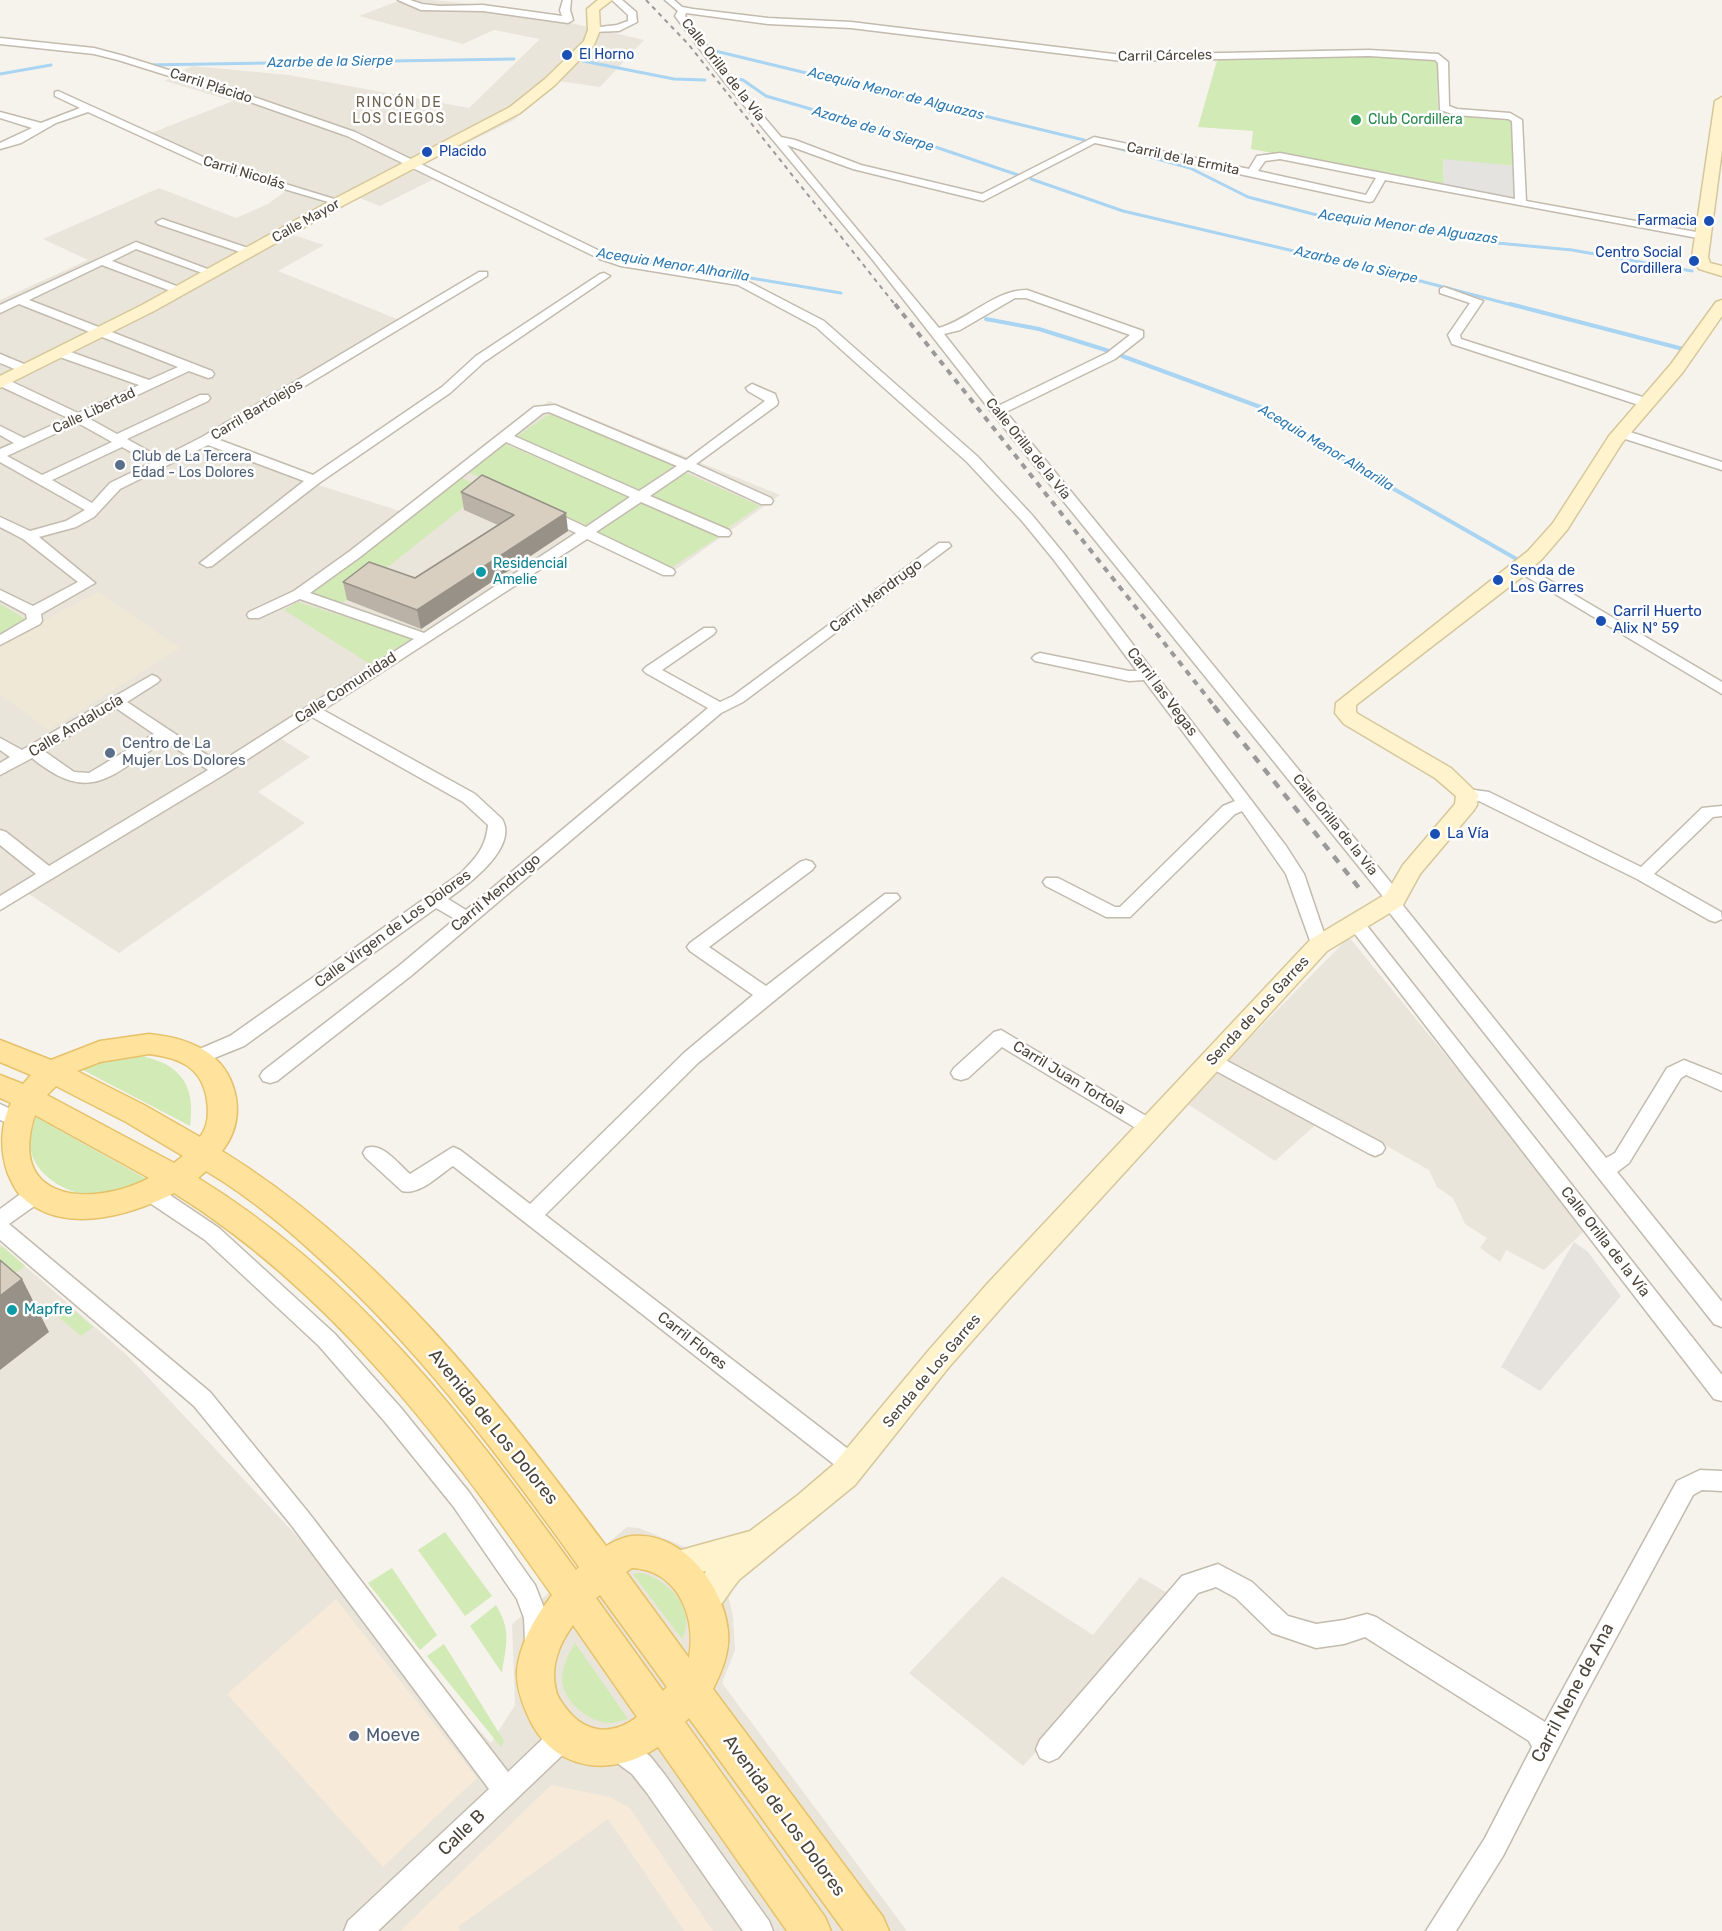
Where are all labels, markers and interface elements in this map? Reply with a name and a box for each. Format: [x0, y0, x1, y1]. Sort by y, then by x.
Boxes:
street label: Calle Orilla de la Vía [678, 15, 768, 125]
place label: El Horno [579, 47, 634, 63]
street label: Carril Cárceles [1118, 47, 1212, 65]
marker: El Horno [560, 48, 574, 62]
water label: Azarbe de la Sierpe [267, 53, 393, 71]
water label: Acequia Menor de Alguazas [806, 64, 986, 124]
street label: Carril Plácido [168, 65, 254, 107]
district label: RINCÓN DE LOS CIEGOS [352, 95, 446, 128]
water label: Azarbe de la Sierpe [810, 103, 936, 155]
place label: Club Cordillera [1368, 112, 1463, 128]
marker: Club Cordillera [1349, 113, 1363, 127]
street label: Carril de la Ermita [1125, 139, 1241, 179]
place label: Placido [439, 144, 487, 160]
marker: Placido [420, 145, 434, 159]
street label: Carril Nicolás [201, 153, 287, 193]
street label: Calle Mayor [269, 196, 343, 246]
water label: Acequia Menor de Alguazas [1317, 206, 1499, 248]
place label: Farmacia [1637, 213, 1697, 229]
marker: Farmacia [1702, 214, 1716, 228]
water label: Azarbe de la Sierpe [1293, 243, 1419, 287]
water label: Acequia Menor Alharilla [595, 245, 751, 285]
place label: Centro Social Cordillera [1595, 245, 1682, 278]
marker: Centro Social Cordillera [1687, 254, 1701, 268]
street label: Carril Bartolejos [208, 376, 306, 444]
street label: Calle Libertad [50, 384, 138, 438]
street label: Calle Orilla de la Vía [982, 395, 1074, 503]
water label: Acequia Menor Alharilla [1256, 401, 1396, 495]
place label: Club de La Tercera Edad - Los Dolores [132, 449, 254, 482]
marker: Club de La Tercera Edad - Los Dolores [113, 458, 127, 472]
street label: Carril Mendrugo [826, 555, 926, 637]
place label: Residencial Amelie [493, 556, 567, 588]
place label: Senda de Los Garres [1510, 562, 1584, 597]
marker: Residencial Amelie [474, 565, 488, 579]
marker: Senda de Los Garres [1491, 573, 1505, 587]
place label: Carril Huerto Alix Nº 59 [1613, 603, 1702, 638]
marker: Carril Huerto Alix Nº 59 [1594, 614, 1608, 628]
street label: Carril las Vegas [1123, 644, 1201, 740]
street label: Calle Comunidad [292, 648, 400, 728]
street label: Calle Andalucía [26, 691, 126, 761]
place label: Centro de La Mujer Los Dolores [122, 735, 246, 770]
marker: Centro de La Mujer Los Dolores [103, 746, 117, 760]
street label: Calle Orilla de la Vía [1289, 771, 1381, 879]
place label: La Vía [1447, 825, 1489, 843]
marker: La Vía [1428, 827, 1442, 841]
street label: Carril Mendrugo [448, 850, 544, 936]
street label: Calle Virgen de Los Dolores [311, 866, 475, 992]
street label: Senda de Los Garres [1203, 953, 1313, 1069]
street label: Carril Juan Tortola [1009, 1037, 1129, 1119]
street label: Calle Orilla de la Vía [1556, 1183, 1654, 1301]
place label: Mapfre [24, 1301, 73, 1319]
marker: Mapfre [5, 1303, 19, 1317]
street label: Carril Flores [654, 1308, 730, 1374]
street label: Senda de Los Garres [879, 1311, 985, 1431]
street label: Avenida de Los Dolores [424, 1345, 562, 1509]
street label: Carril Nene de Ana [1527, 1620, 1619, 1766]
place label: Moeve [366, 1725, 420, 1747]
marker: Moeve [347, 1729, 361, 1743]
street label: Avenida de Los Dolores [718, 1731, 850, 1901]
street label: Calle B [434, 1805, 490, 1861]

